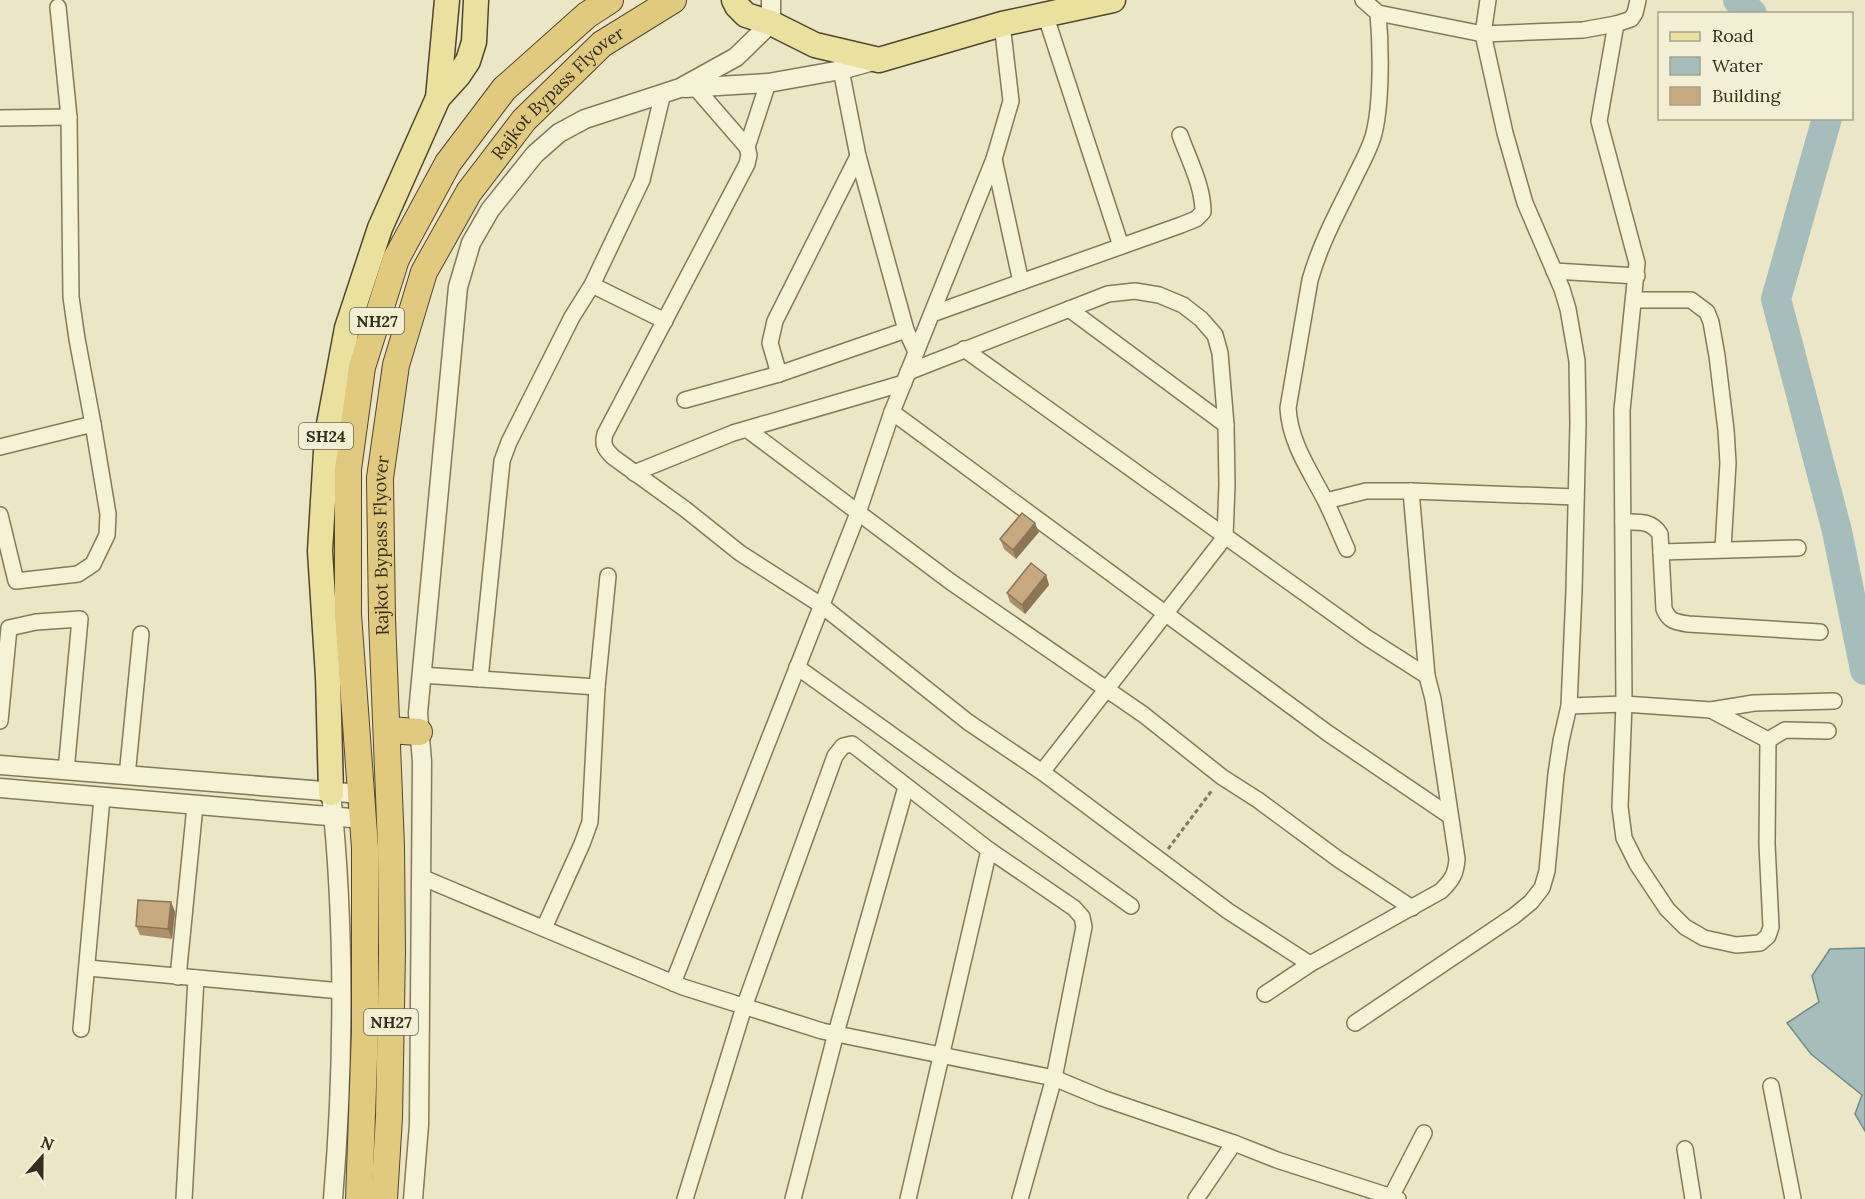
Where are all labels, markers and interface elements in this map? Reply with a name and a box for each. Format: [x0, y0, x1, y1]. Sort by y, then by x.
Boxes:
legend [1658, 12, 1853, 120]
street label: Rajkot Bypass Flyover [486, 21, 628, 164]
text: Road [1712, 24, 1754, 47]
text: Water [1712, 54, 1763, 77]
text: Building [1712, 84, 1782, 107]
road number: NH27 [350, 308, 404, 334]
road number: SH24 [299, 423, 353, 449]
street label: Rajkot Bypass Flyover [368, 454, 394, 636]
road number: NH27 [364, 1009, 418, 1035]
north arrow [12, 1127, 72, 1187]
text: N [38, 1131, 57, 1155]

